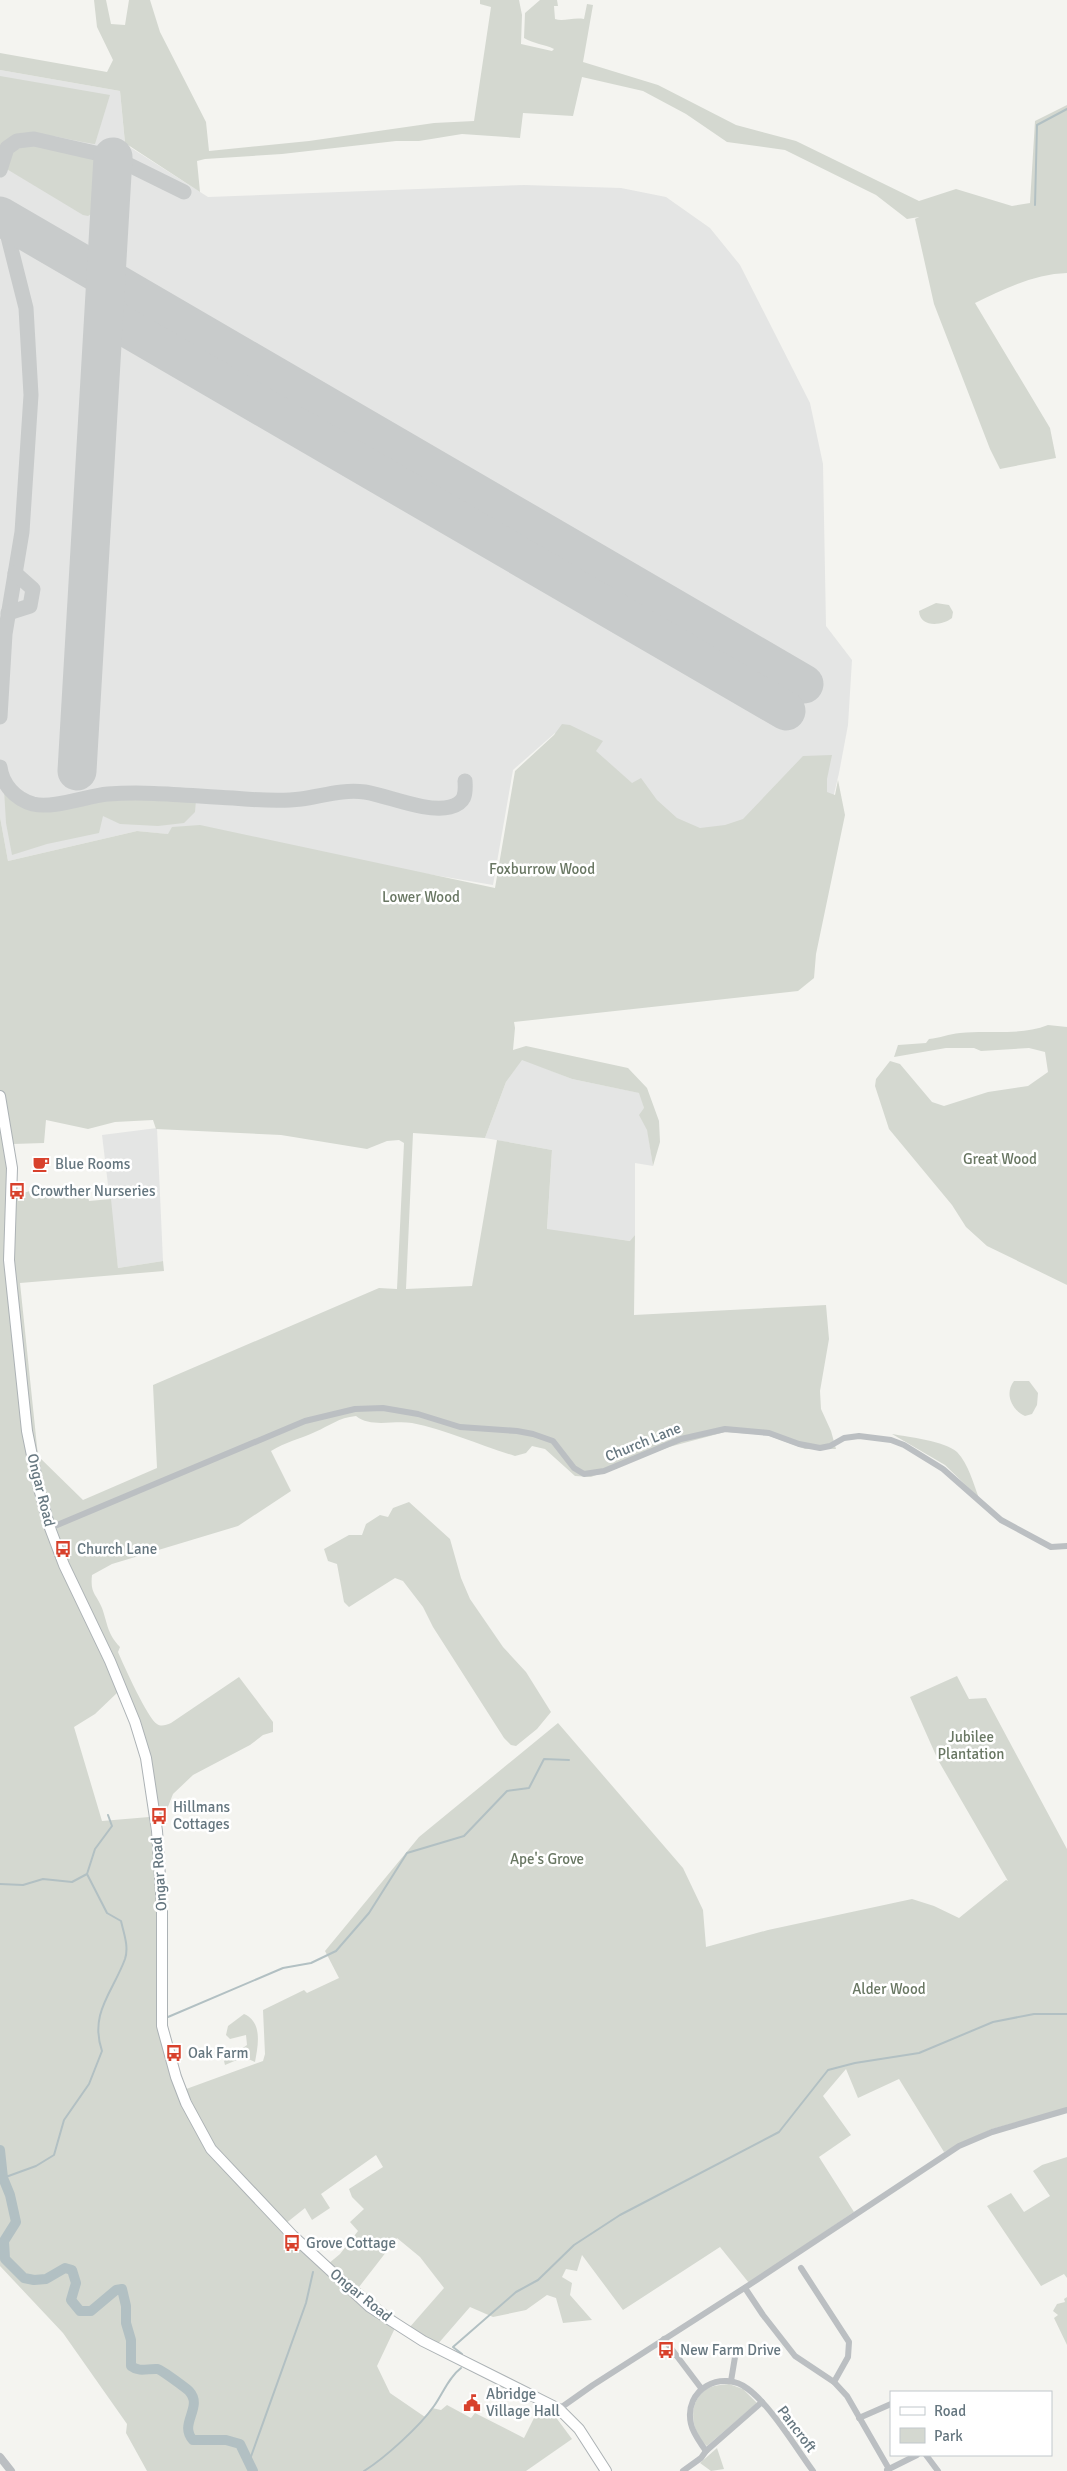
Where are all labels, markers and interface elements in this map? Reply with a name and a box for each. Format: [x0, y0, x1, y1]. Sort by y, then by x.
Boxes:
park label: Foxburrow Wood [489, 860, 595, 878]
park label: Lower Wood [382, 888, 460, 906]
park label: Great Wood [963, 1150, 1037, 1168]
cafe icon: Blue Rooms [31, 1154, 51, 1174]
place label: Blue Rooms [55, 1155, 131, 1173]
bus stop icon: Crowther Nurseries [7, 1181, 27, 1201]
place label: Crowther Nurseries [31, 1182, 156, 1200]
street label: Church Lane [602, 1419, 684, 1465]
street label: Ongar Road [23, 1452, 59, 1528]
bus stop icon: Church Lane [53, 1539, 73, 1559]
place label: Church Lane [77, 1540, 157, 1558]
park label: Jubilee Plantation [938, 1728, 1004, 1763]
place label: Hillmans Cottages [173, 1798, 231, 1833]
bus stop icon: Hillmans Cottages [149, 1806, 169, 1826]
street label: Ongar Road [147, 1836, 171, 1912]
park label: Ape's Grove [510, 1850, 584, 1868]
park label: Alder Wood [852, 1980, 926, 1998]
bus stop icon: Oak Farm [164, 2043, 184, 2063]
place label: Oak Farm [188, 2044, 249, 2062]
bus stop icon: Grove Cottage [282, 2233, 302, 2253]
place label: Grove Cottage [306, 2234, 396, 2252]
street label: Ongar Road [326, 2265, 396, 2325]
bus stop icon: New Farm Drive [656, 2340, 676, 2360]
place label: New Farm Drive [680, 2341, 781, 2359]
place label: Abridge Village Hall [486, 2385, 560, 2420]
legend [890, 2391, 1052, 2456]
public building icon: Abridge Village Hall [462, 2393, 482, 2413]
street label: Pancroft [774, 2402, 820, 2456]
text: Road [934, 2402, 966, 2420]
text: Park [934, 2427, 963, 2445]

